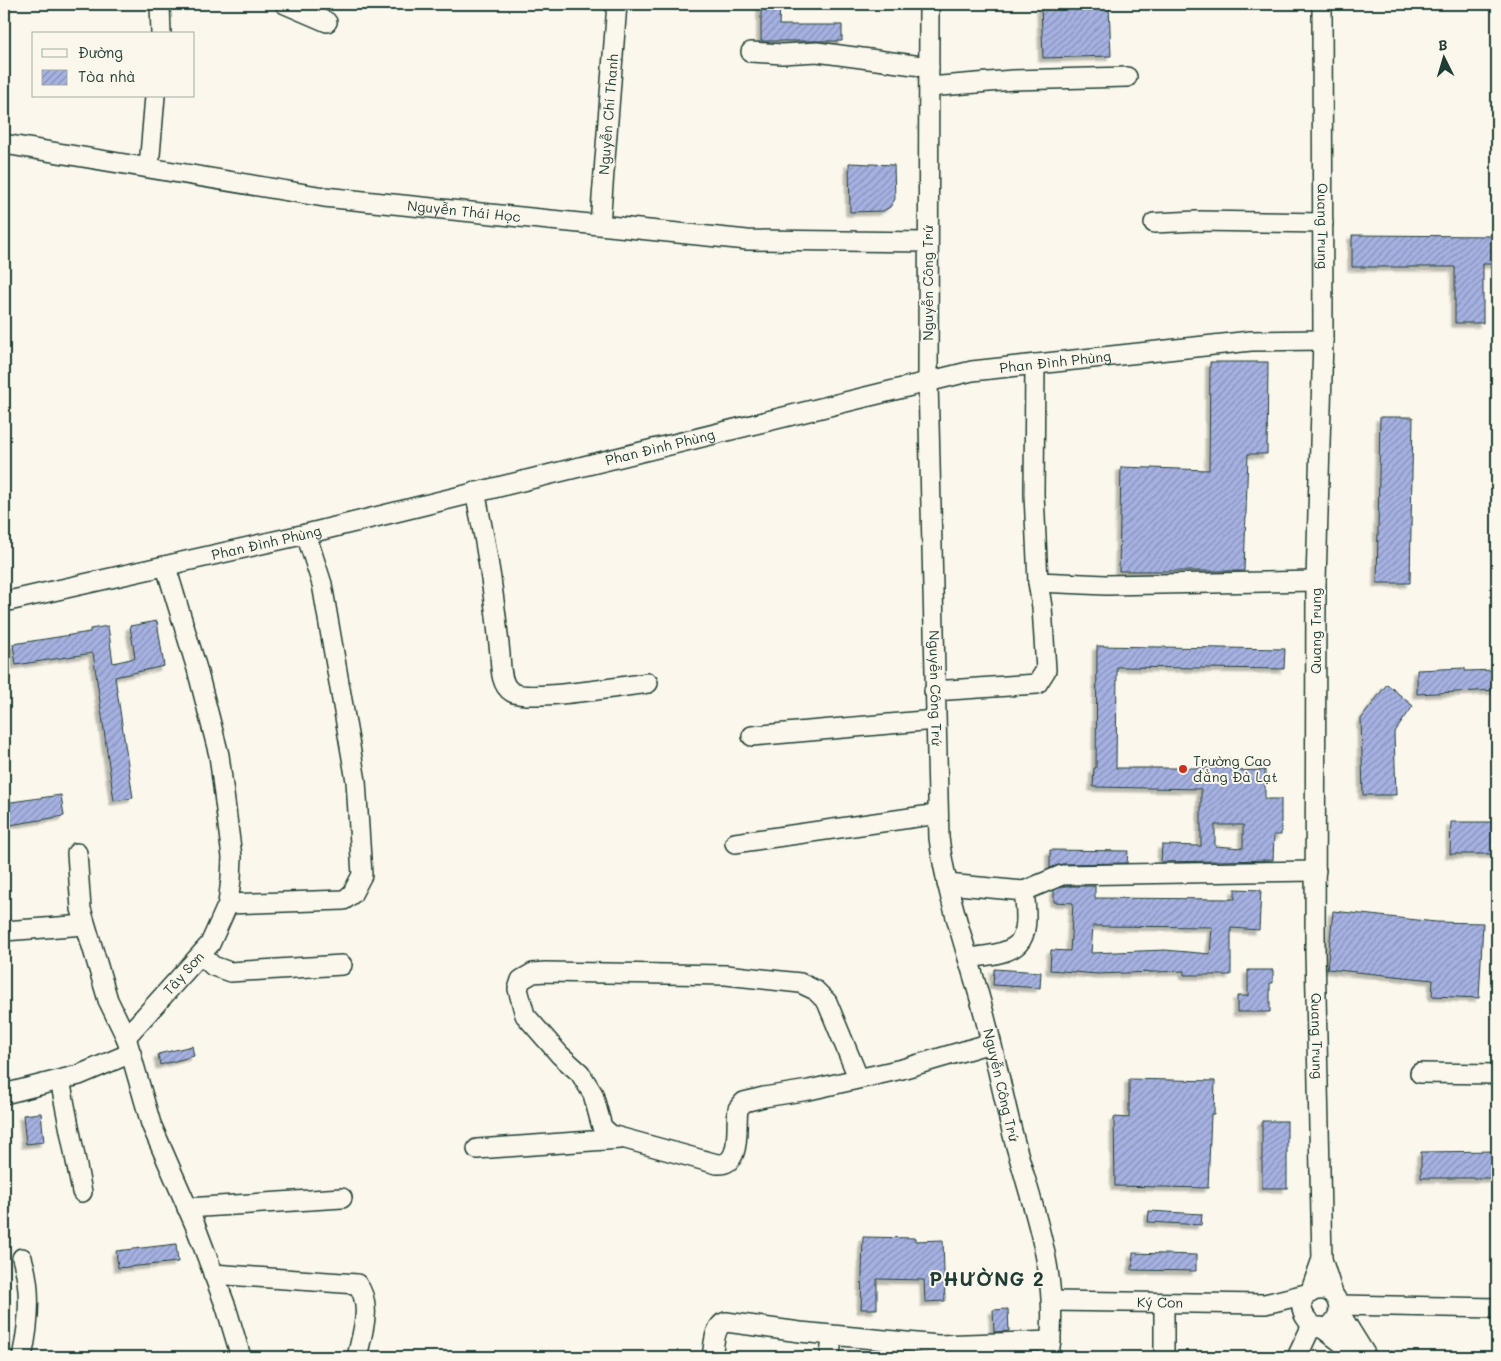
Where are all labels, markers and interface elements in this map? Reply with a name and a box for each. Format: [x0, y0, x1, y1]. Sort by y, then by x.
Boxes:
legend [32, 32, 195, 98]
north arrow [1418, 32, 1468, 82]
text: B [1437, 35, 1448, 54]
text: Đường [78, 42, 123, 62]
street label: Nguyễn Chí Thanh [594, 53, 622, 175]
text: Tòa nhà [78, 66, 136, 86]
street label: Quang Trung [1314, 183, 1333, 269]
street label: Nguyễn Thái Học [406, 196, 522, 226]
street label: Nguyễn Công Trứ [918, 224, 937, 341]
street label: Phan Đình Phùng [998, 346, 1112, 377]
street label: Phan Đình Phùng [603, 424, 717, 469]
street label: Phan Đình Phùng [210, 521, 323, 564]
street label: Quang Trung [1306, 588, 1325, 674]
street label: Nguyễn Công Trứ [925, 630, 947, 747]
place label: Trường Cao đẳng Đà Lạt [1193, 751, 1278, 786]
marker: Trường Cao đẳng Đà Lạt [1177, 763, 1189, 775]
street label: Tây Sơn [159, 947, 208, 999]
street label: Quang Trung [1307, 993, 1328, 1079]
street label: Nguyễn Công Trứ [979, 1026, 1025, 1145]
district label: PHƯỜNG 2 [929, 1266, 1045, 1291]
street label: Ký Con [1137, 1292, 1183, 1312]

